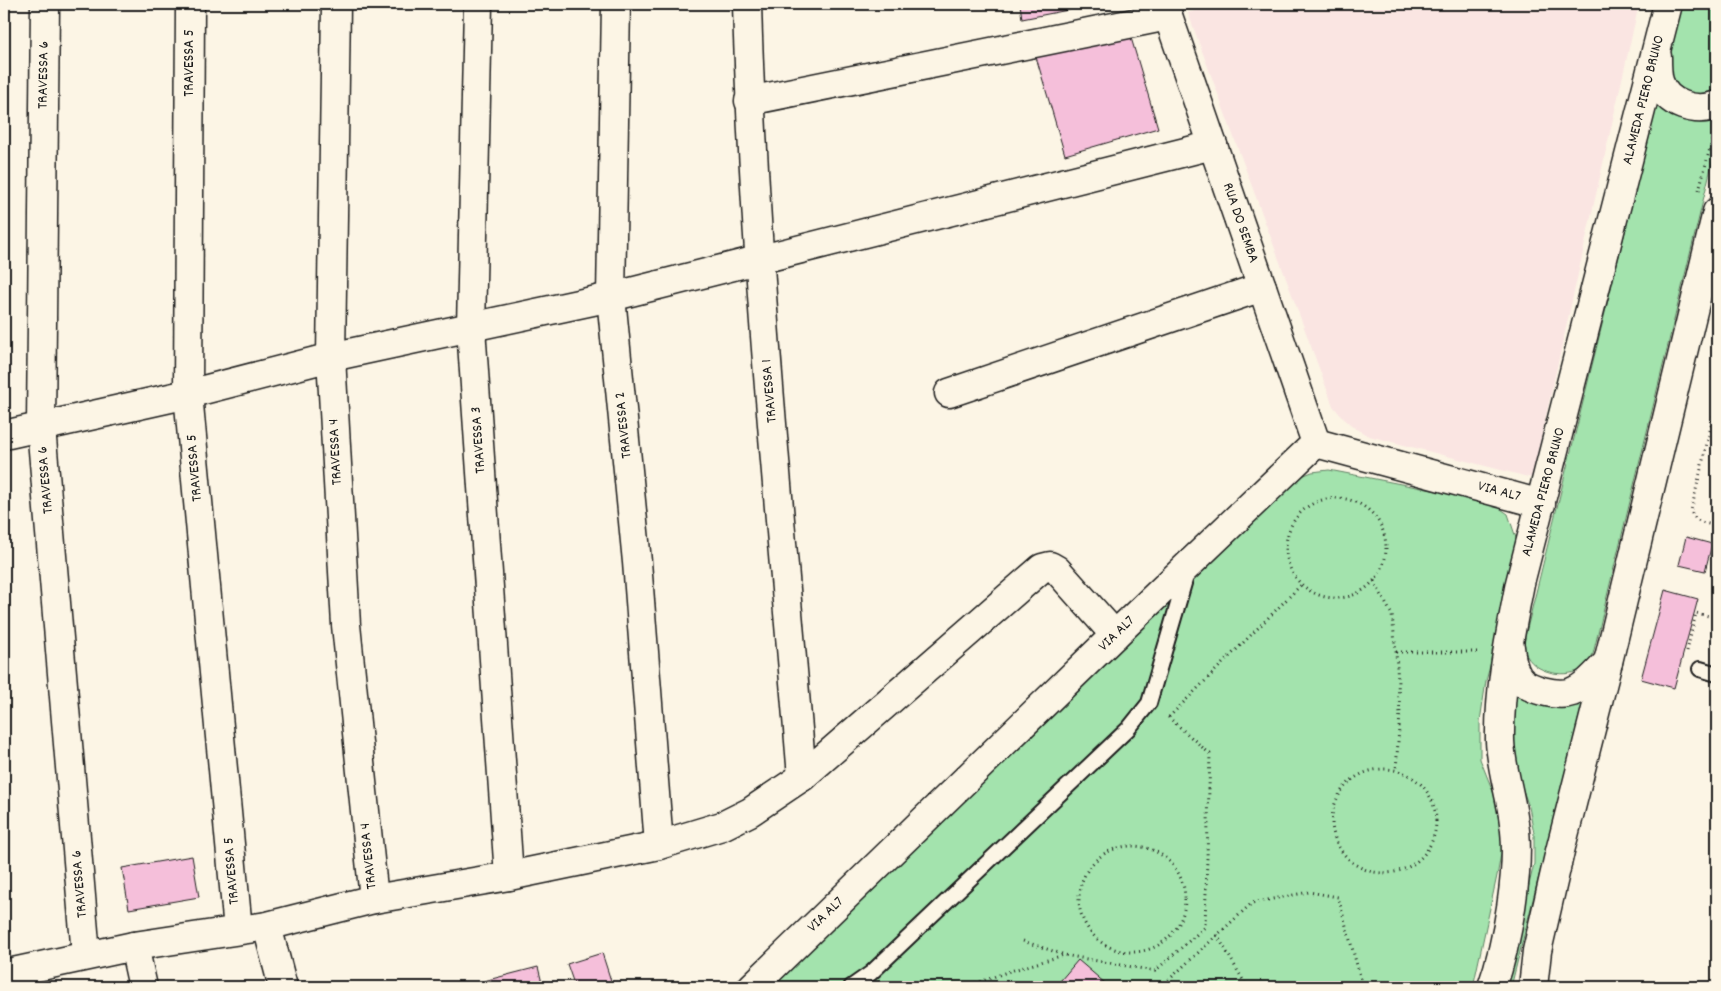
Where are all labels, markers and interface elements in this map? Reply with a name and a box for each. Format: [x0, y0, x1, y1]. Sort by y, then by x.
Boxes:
street label: TRAVESSA 5 [179, 29, 201, 97]
street label: ALAMEDA PIERO BRUNO [1617, 33, 1671, 167]
street label: TRAVESSA 6 [32, 41, 56, 109]
street label: RUA DO SEMBA [1216, 180, 1264, 266]
street label: TRAVESSA 1 [756, 358, 784, 424]
street label: TRAVESSA 2 [610, 391, 638, 459]
street label: TRAVESSA 3 [466, 406, 492, 474]
street label: TRAVESSA 4 [323, 418, 349, 486]
street label: ALAMEDA PIERO BRUNO [1516, 425, 1572, 559]
street label: TRAVESSA 5 [181, 433, 209, 502]
street label: TRAVESSA 6 [32, 445, 60, 515]
street label: VIA AL7 [1475, 476, 1523, 508]
street label: VIA AL7 [1094, 611, 1140, 657]
street label: TRAVESSA 4 [355, 822, 383, 890]
street label: TRAVESSA 5 [218, 836, 246, 905]
street label: TRAVESSA 6 [66, 849, 94, 919]
street label: VIA AL7 [803, 892, 849, 938]

